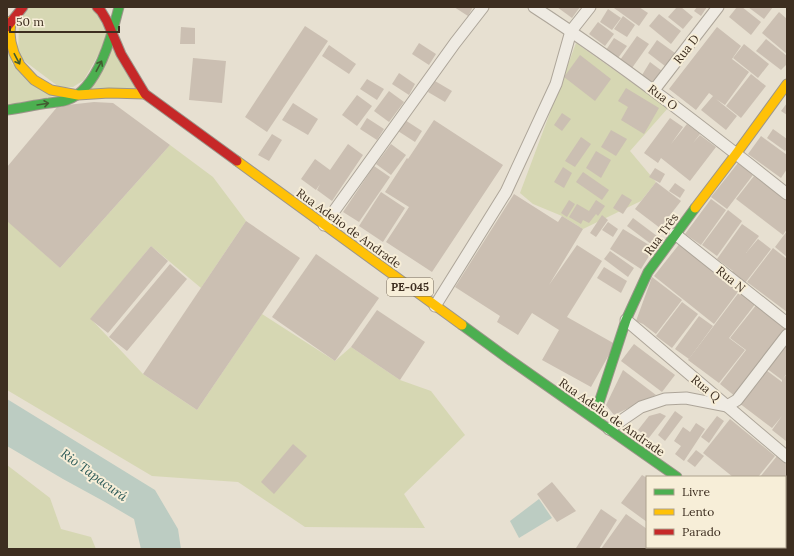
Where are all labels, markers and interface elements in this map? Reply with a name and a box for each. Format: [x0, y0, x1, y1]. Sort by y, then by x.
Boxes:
scale bar [10, 8, 119, 34]
text: 50 m [16, 14, 44, 29]
street label: Rua D [670, 31, 702, 67]
one-way arrow [14, 53, 21, 65]
one-way arrow [95, 60, 103, 72]
street label: Rua O [645, 81, 681, 113]
one-way arrow [36, 100, 49, 108]
street label: Rua Adelio de Andrade [294, 185, 405, 271]
street label: Rua Três [641, 210, 682, 258]
street label: Rua N [713, 263, 749, 295]
road number: PE-045 [387, 278, 433, 296]
street label: Rua Q [688, 371, 724, 405]
street label: Rua Adelio de Andrade [556, 375, 668, 460]
water label: Rio Tapacurá [57, 445, 131, 505]
legend [646, 476, 786, 548]
text: Livre [682, 484, 710, 499]
text: Lento [682, 504, 714, 519]
text: Parado [682, 524, 721, 539]

